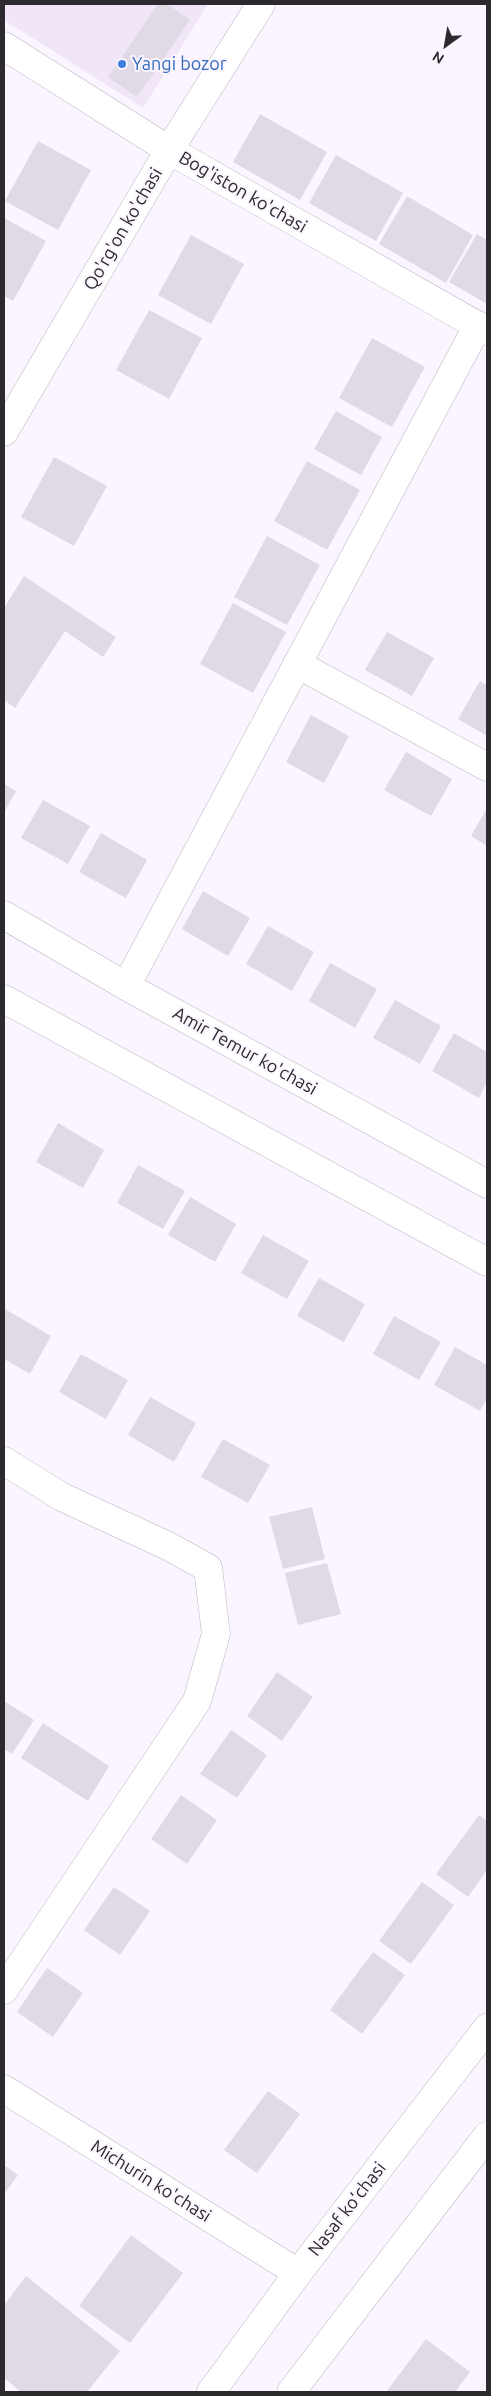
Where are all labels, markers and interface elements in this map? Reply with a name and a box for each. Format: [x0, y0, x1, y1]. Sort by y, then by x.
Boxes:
north arrow [421, 20, 471, 70]
text: N [429, 48, 447, 67]
place label: Yangi bozor [132, 53, 227, 75]
marker: Yangi bozor [116, 58, 128, 70]
street label: Bog'iston ko'chasi [175, 147, 311, 237]
street label: Qo'rg'on ko'chasi [79, 164, 167, 294]
street label: Amir Temur ko'chasi [169, 1002, 321, 1100]
street label: Michurin ko'chasi [87, 2135, 215, 2227]
street label: Nasaf ko‘chasi [304, 2158, 390, 2260]

